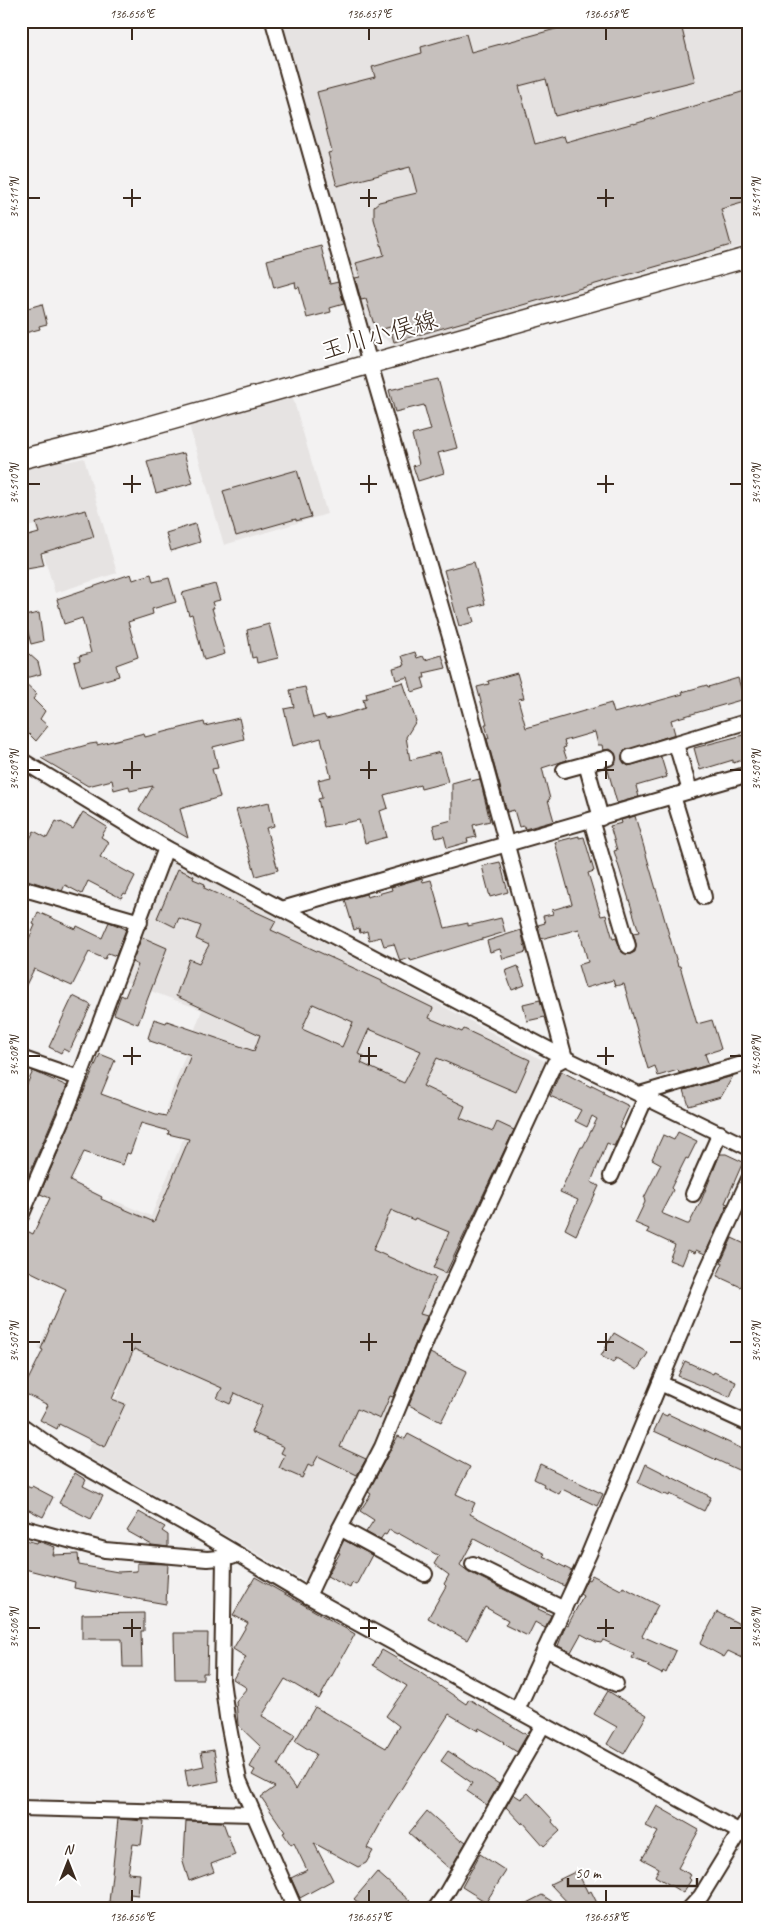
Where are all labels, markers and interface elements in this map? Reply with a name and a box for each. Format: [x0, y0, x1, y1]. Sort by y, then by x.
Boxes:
text: 136.656°E [110, 6, 156, 22]
text: 136.657°E [347, 6, 393, 22]
text: 136.658°E [584, 6, 630, 22]
text: 34.511°N [6, 176, 22, 218]
text: 34.511°N [748, 176, 764, 218]
street label: 玉川小俣線 [317, 304, 441, 366]
text: 34.510°N [6, 462, 22, 504]
text: 34.510°N [748, 462, 764, 504]
text: 34.509°N [6, 748, 22, 790]
text: 34.509°N [748, 748, 764, 790]
text: 34.508°N [6, 1034, 22, 1076]
text: 34.508°N [748, 1034, 764, 1076]
text: 34.507°N [6, 1320, 22, 1362]
text: 34.507°N [748, 1320, 764, 1362]
text: 34.506°N [6, 1606, 22, 1648]
text: 34.506°N [748, 1606, 764, 1648]
north arrow [42, 1838, 92, 1888]
text: N [64, 1841, 75, 1858]
scale bar [568, 1855, 696, 1887]
text: 50 m [575, 1864, 602, 1883]
text: 136.656°E [110, 1909, 156, 1925]
text: 136.657°E [347, 1909, 393, 1925]
text: 136.658°E [584, 1909, 630, 1925]

